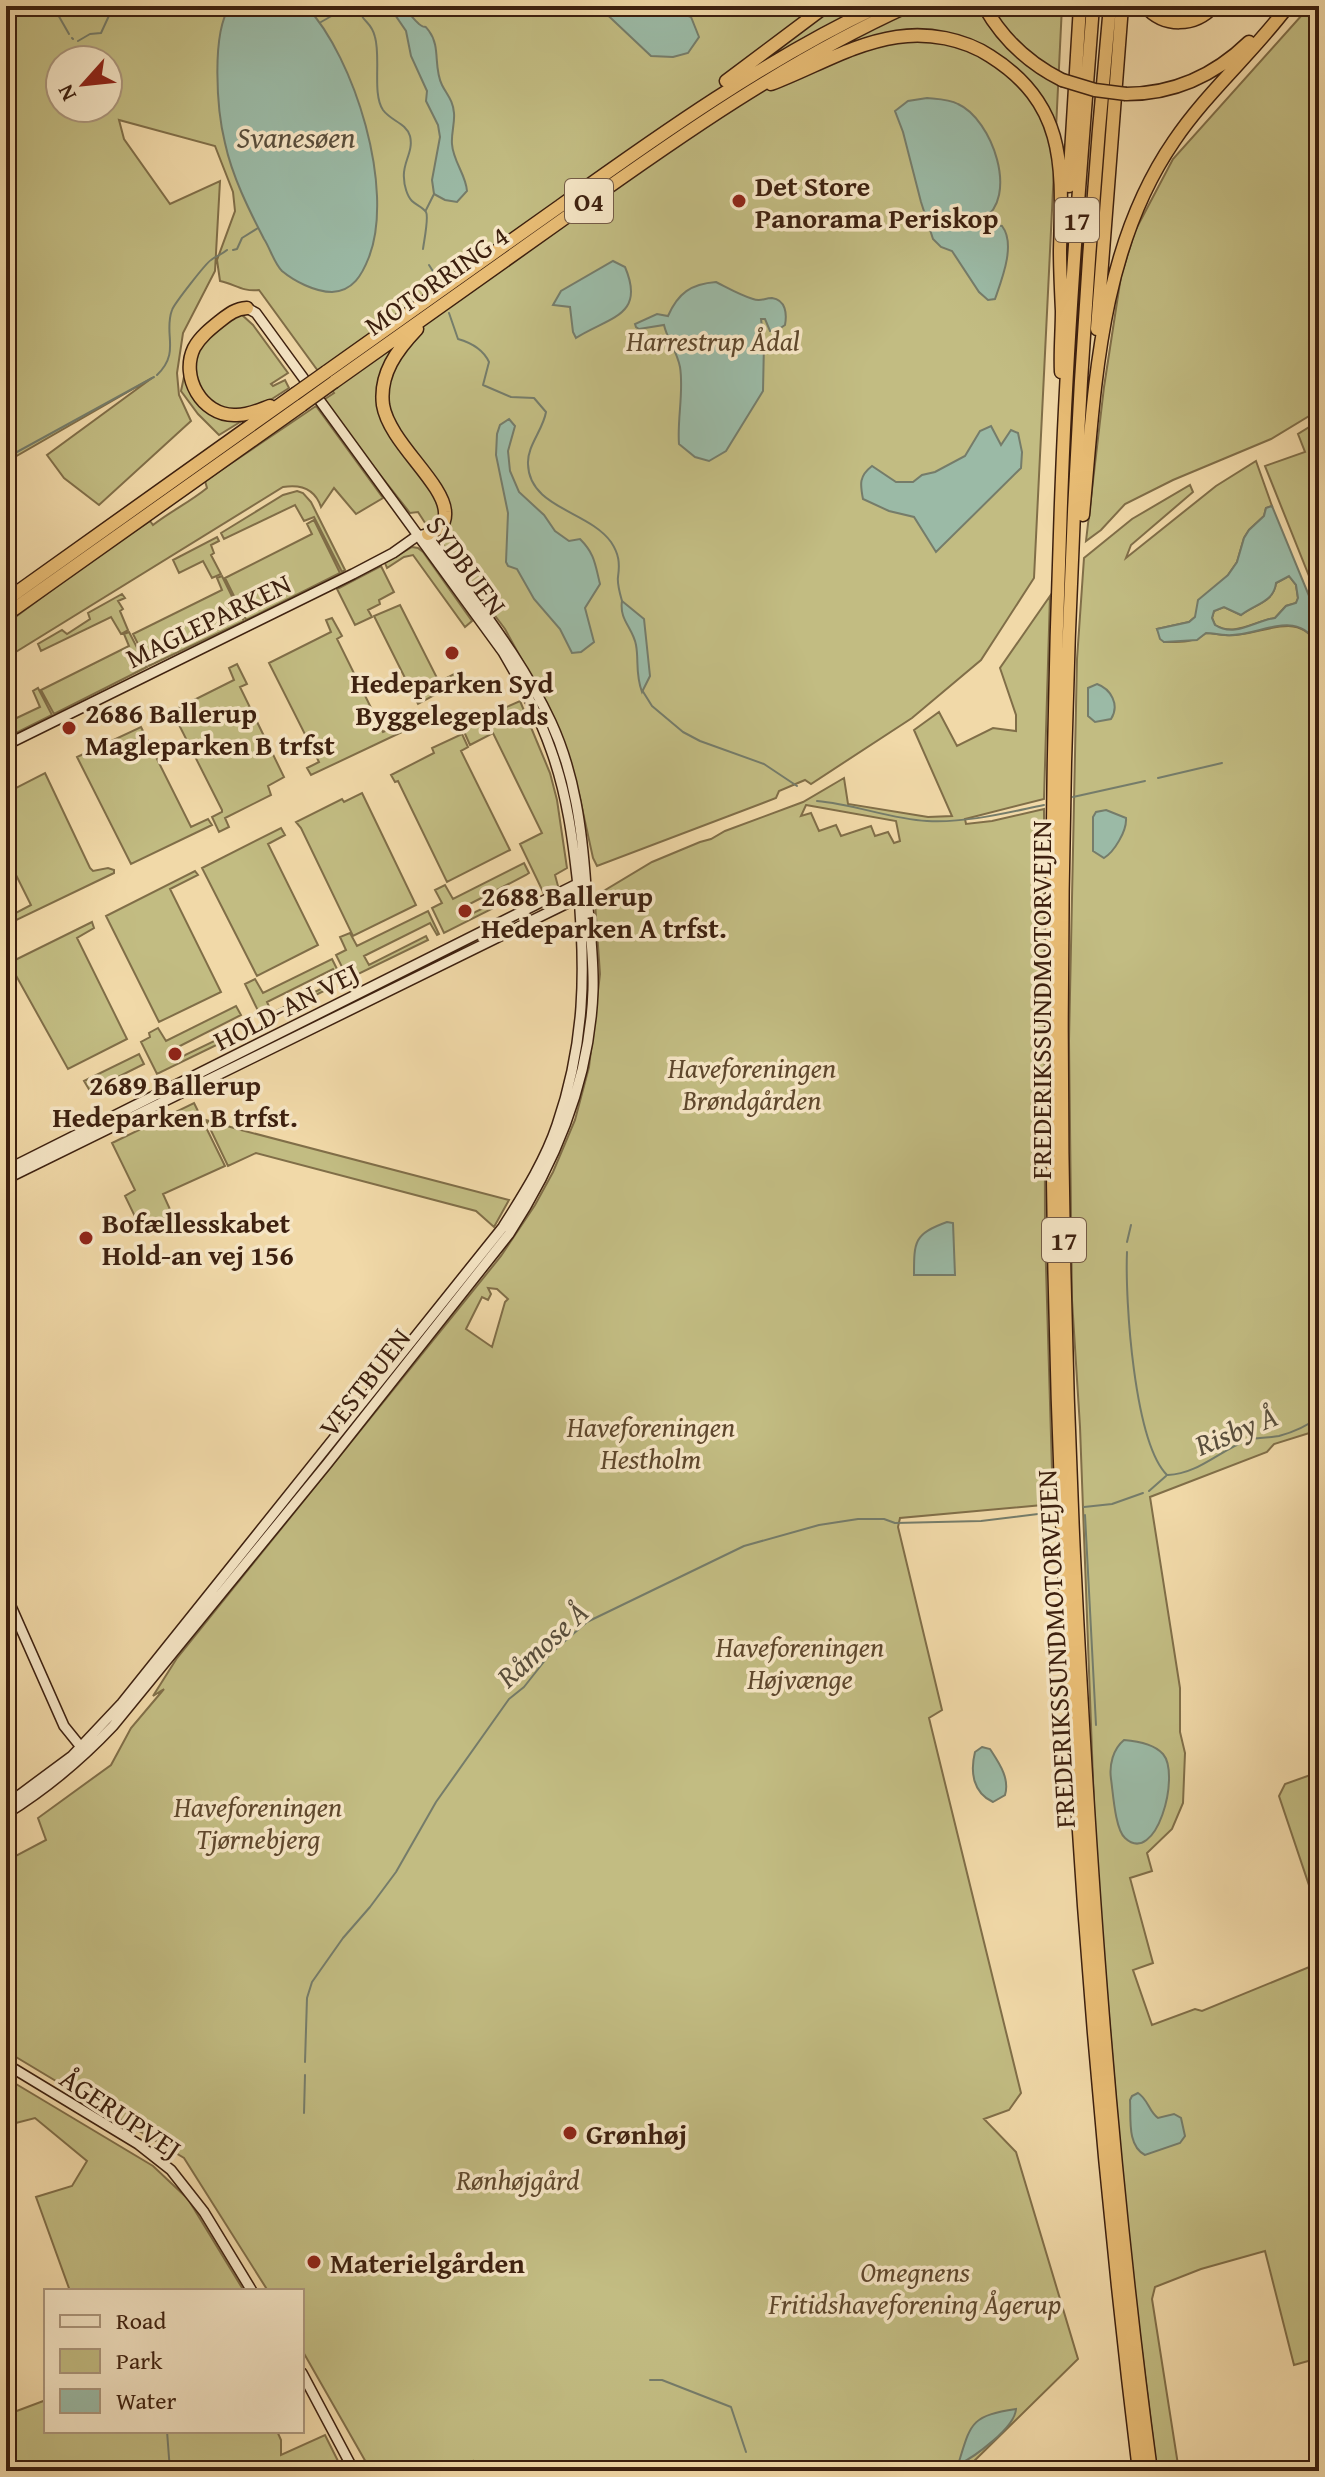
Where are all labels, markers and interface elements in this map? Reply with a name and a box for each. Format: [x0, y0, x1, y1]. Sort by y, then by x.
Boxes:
north arrow [44, 44, 124, 124]
text: N [48, 79, 84, 107]
water label: Svanesøen [237, 115, 355, 159]
place label: Det Store Panorama Periskop [755, 165, 998, 238]
road number: O4 [565, 179, 613, 223]
marker: Det Store Panorama Periskop [730, 192, 748, 210]
road number: 17 [1055, 198, 1099, 242]
street label: MOTORRING 4 [355, 215, 517, 345]
park label: Harrestrup Ådal [625, 320, 800, 361]
street label: SYDBUEN [417, 507, 517, 623]
street label: MAGLEPARKEN [118, 562, 298, 678]
marker: Hedeparken Syd Byggelegeplads [443, 644, 461, 662]
place label: Hedeparken Syd Byggelegeplads [350, 662, 554, 735]
place label: 2686 Ballerup Magleparken B trfst [85, 692, 335, 765]
marker: 2686 Ballerup Magleparken B trfst [60, 719, 78, 737]
street label: FREDERIKSSUNDMOTORVEJEN [1020, 821, 1061, 1180]
place label: 2688 Ballerup Hedeparken A trfst. [481, 875, 727, 948]
marker: 2688 Ballerup Hedeparken A trfst. [456, 902, 474, 920]
street label: HOLD-AN VEJ [206, 952, 366, 1060]
marker: 2689 Ballerup Hedeparken B trfst. [166, 1045, 184, 1063]
park label: Haveforeningen Brøndgården [667, 1047, 836, 1120]
place label: 2689 Ballerup Hedeparken B trfst. [52, 1064, 298, 1137]
place label: Bofællesskabet Hold-an vej 156 [102, 1202, 294, 1275]
road number: 17 [1042, 1218, 1086, 1262]
marker: Bofællesskabet Hold-an vej 156 [77, 1229, 95, 1247]
street label: VESTBUEN [308, 1319, 420, 1445]
water label: Risby Å [1187, 1394, 1284, 1467]
park label: Haveforeningen Hestholm [566, 1406, 735, 1479]
street label: FREDERIKSSUNDMOTORVEJEN [1025, 1469, 1085, 1829]
water label: Råmose Å [485, 1591, 598, 1698]
park label: Haveforeningen Højvænge [715, 1626, 884, 1699]
park label: Haveforeningen Tjørnebjerg [173, 1786, 342, 1859]
street label: ÅGERUPVEJ [52, 2057, 190, 2169]
place label: Grønhøj [586, 2113, 687, 2154]
marker: Grønhøj [561, 2124, 579, 2142]
park label: Rønhøjgård [455, 2159, 580, 2200]
place label: Materielgården [330, 2242, 525, 2283]
park label: Omegnens Fritidshaveforening Ågerup [767, 2251, 1062, 2324]
marker: Materielgården [305, 2253, 323, 2271]
legend [44, 2289, 304, 2433]
text: Road [116, 2303, 166, 2338]
text: Park [116, 2343, 163, 2378]
text: Water [116, 2383, 177, 2418]

